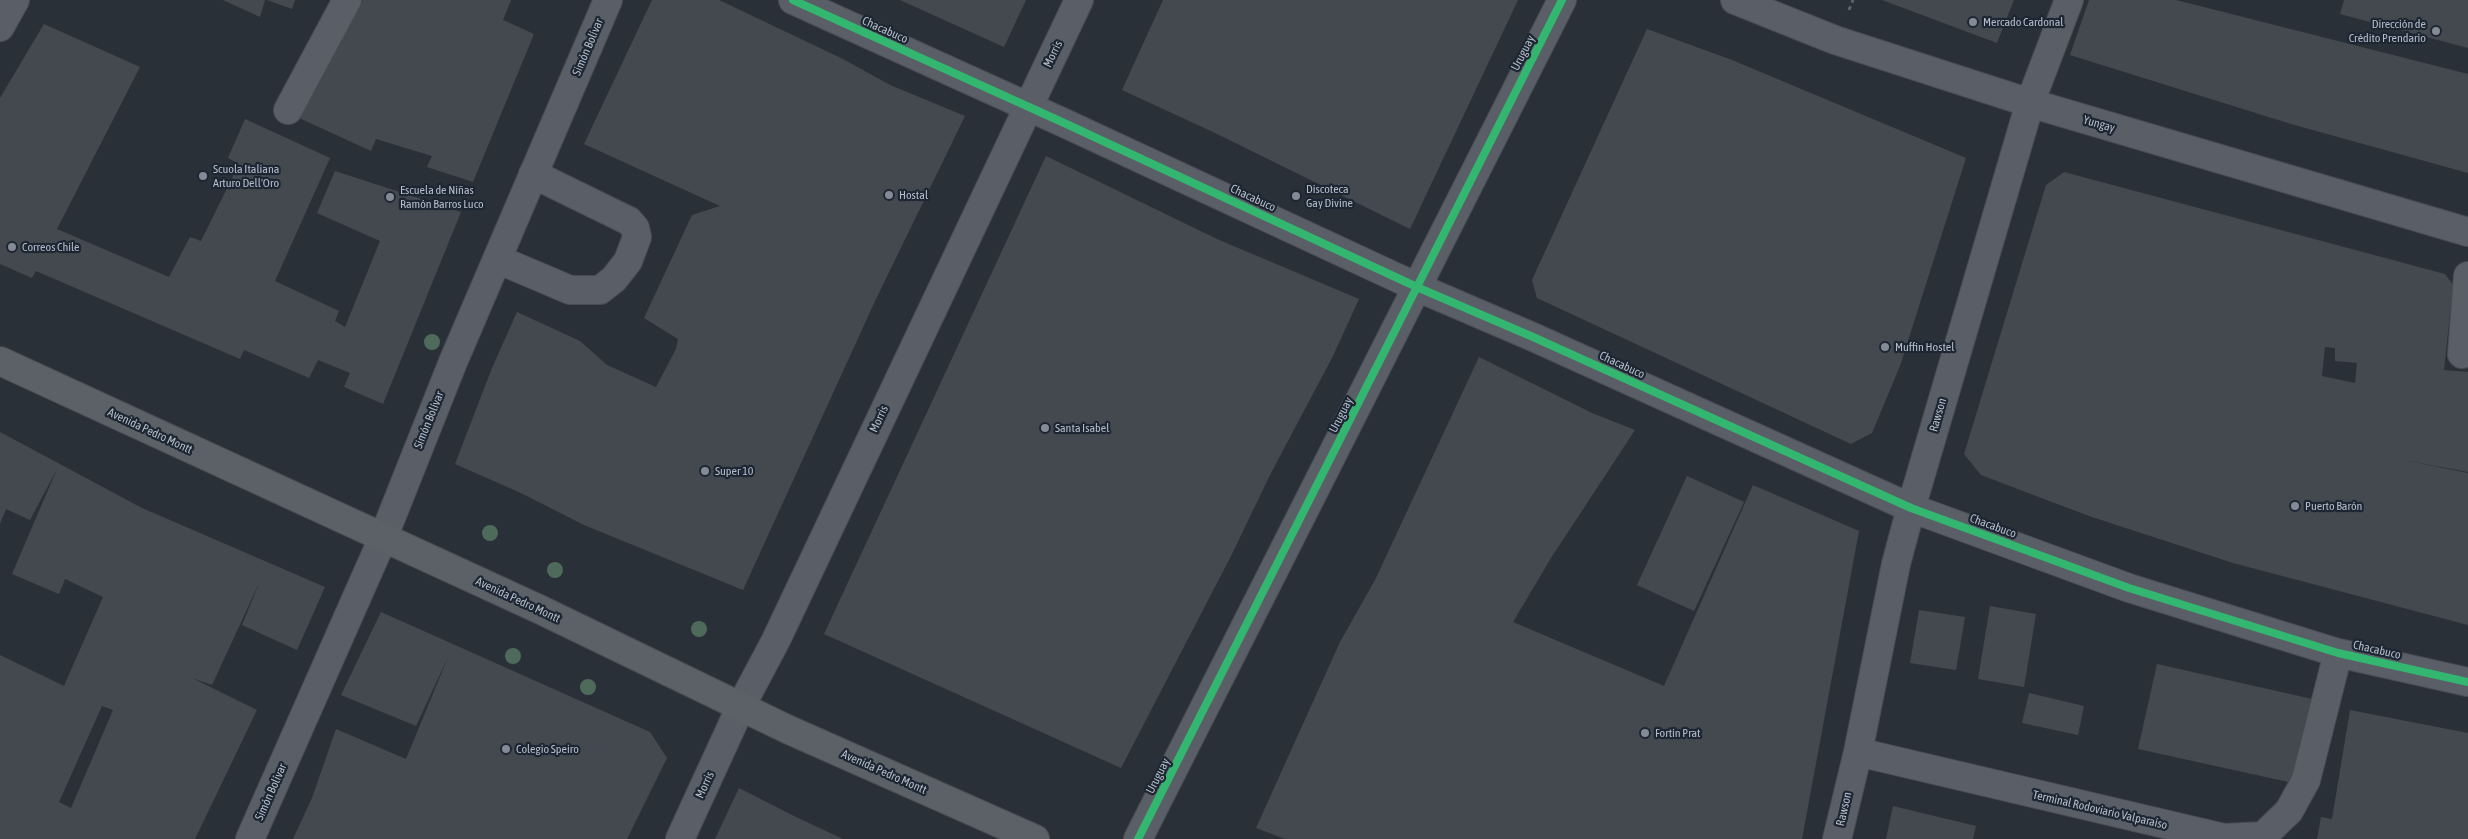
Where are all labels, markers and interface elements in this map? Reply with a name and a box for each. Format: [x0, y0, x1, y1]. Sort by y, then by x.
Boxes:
street label: Chacabuco [860, 14, 910, 46]
place label: Mercado Cardonal [1983, 15, 2063, 29]
street label: Simón Bolívar [570, 16, 606, 78]
marker: Mercado Cardonal [1967, 16, 1979, 28]
place label: Dirección de Crédito Prendario [2349, 17, 2426, 45]
marker: Dirección de Crédito Prendario [2430, 25, 2442, 37]
street label: Uruguay [1508, 33, 1538, 73]
street label: Morris [1040, 38, 1066, 70]
street label: Yungay [2081, 113, 2117, 135]
place label: Scuola Italiana Arturo Dell'Oro [213, 162, 279, 190]
marker: Scuola Italiana Arturo Dell'Oro [197, 170, 209, 182]
street label: Chacabuco [1228, 181, 1278, 215]
place label: Discoteca Gay Divine [1306, 182, 1353, 210]
place label: Escuela de Niñas Ramón Barros Luco [400, 183, 484, 211]
place label: Hostal [899, 188, 928, 202]
marker: Hostal [883, 189, 895, 201]
marker: Discoteca Gay Divine [1290, 190, 1302, 202]
marker: Escuela de Niñas Ramón Barros Luco [384, 191, 396, 203]
place label: Correos Chile [22, 240, 80, 254]
marker: Correos Chile [6, 241, 18, 253]
place label: Muffin Hostel [1895, 340, 1954, 354]
marker: Muffin Hostel [1879, 341, 1891, 353]
street label: Chacabuco [1597, 348, 1647, 382]
street label: Simón Bolívar [411, 389, 447, 451]
street label: Uruguay [1326, 395, 1356, 435]
street label: Rawson [1926, 396, 1950, 434]
street label: Morris [867, 403, 891, 435]
street label: Avenida Pedro Montt [105, 405, 195, 457]
place label: Santa Isabel [1055, 421, 1109, 435]
marker: Santa Isabel [1039, 422, 1051, 434]
place label: Super 10 [715, 464, 753, 478]
marker: Super 10 [699, 465, 711, 477]
place label: Puerto Barón [2305, 499, 2362, 513]
marker: Puerto Barón [2289, 500, 2301, 512]
street label: Chacabuco [1968, 511, 2018, 541]
street label: Avenida Pedro Montt [473, 574, 563, 626]
street label: Chacabuco [2352, 638, 2402, 662]
place label: Fortín Prat [1655, 726, 1701, 740]
marker: Fortín Prat [1639, 727, 1651, 739]
place label: Colegio Speiro [516, 742, 579, 756]
marker: Colegio Speiro [500, 743, 512, 755]
street label: Avenida Pedro Montt [839, 747, 929, 797]
street label: Uruguay [1143, 756, 1173, 796]
street label: Simón Bolívar [252, 761, 290, 823]
street label: Morris [693, 769, 717, 801]
street label: Terminal Rodoviario Valparaíso [2031, 787, 2169, 833]
street label: Rawson [1833, 791, 1855, 827]

